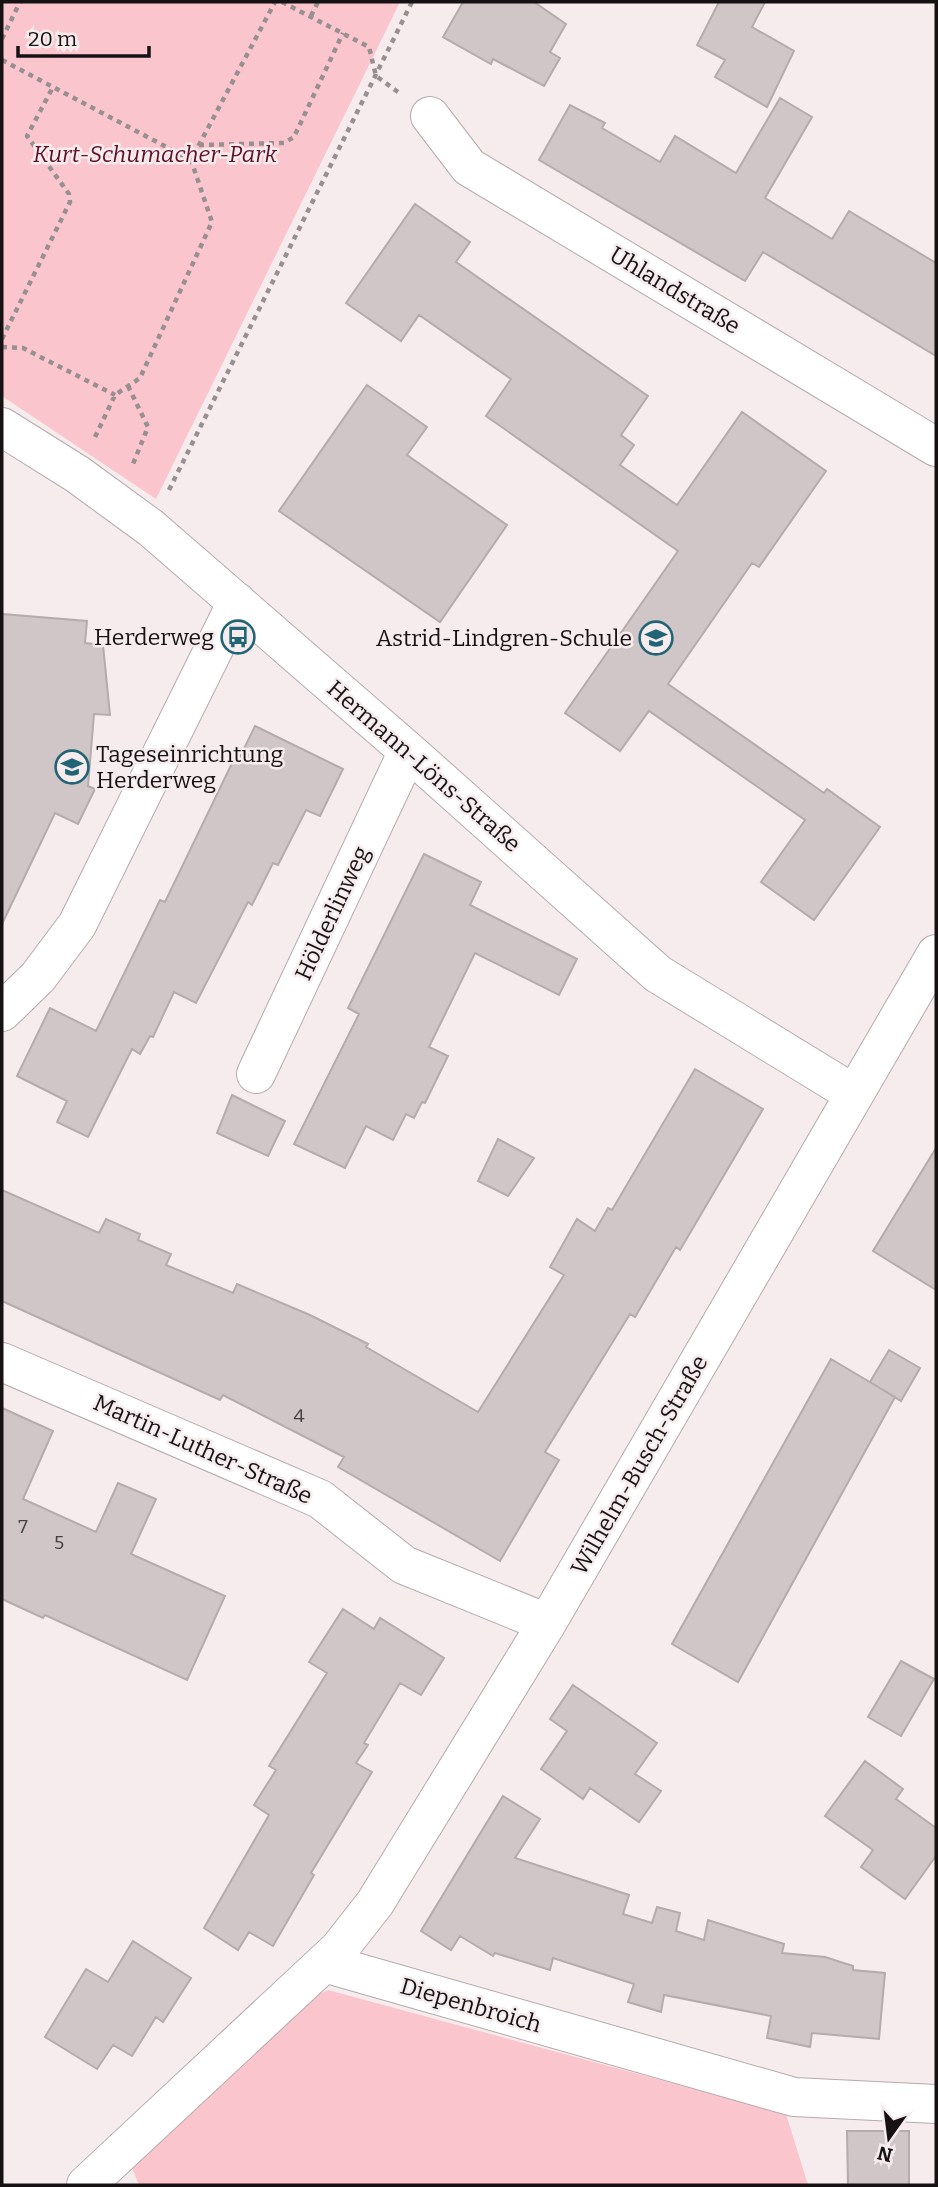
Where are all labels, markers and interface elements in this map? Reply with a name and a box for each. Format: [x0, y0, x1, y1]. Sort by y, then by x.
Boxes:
scale bar [18, 14, 149, 58]
text: 20 m [28, 26, 77, 52]
park label: Kurt-Schumacher-Park [33, 140, 277, 168]
street label: Uhlandstraße [605, 240, 745, 340]
bus stop icon: Herderweg [219, 618, 257, 656]
school or university icon: Astrid-Lindgren-Schule [637, 619, 675, 657]
place label: Herderweg [94, 623, 214, 651]
place label: Astrid-Lindgren-Schule [376, 624, 632, 652]
street label: Hermann-Löns-Straße [321, 674, 527, 858]
place label: Tageseinrichtung Herderweg [96, 740, 283, 794]
school or university icon: Tageseinrichtung Herderweg [53, 748, 91, 786]
street label: Hölderlinweg [289, 841, 375, 984]
street label: Wilhelm-Busch-Straße [565, 1350, 713, 1580]
street label: Martin-Luther-Straße [89, 1388, 317, 1510]
house number: 4 [293, 1404, 305, 1427]
house number: 7 [18, 1515, 28, 1538]
house number: 5 [54, 1531, 64, 1554]
street label: Diepenbroich [397, 1972, 545, 2038]
north arrow [854, 2103, 924, 2173]
text: N [875, 2141, 895, 2167]

